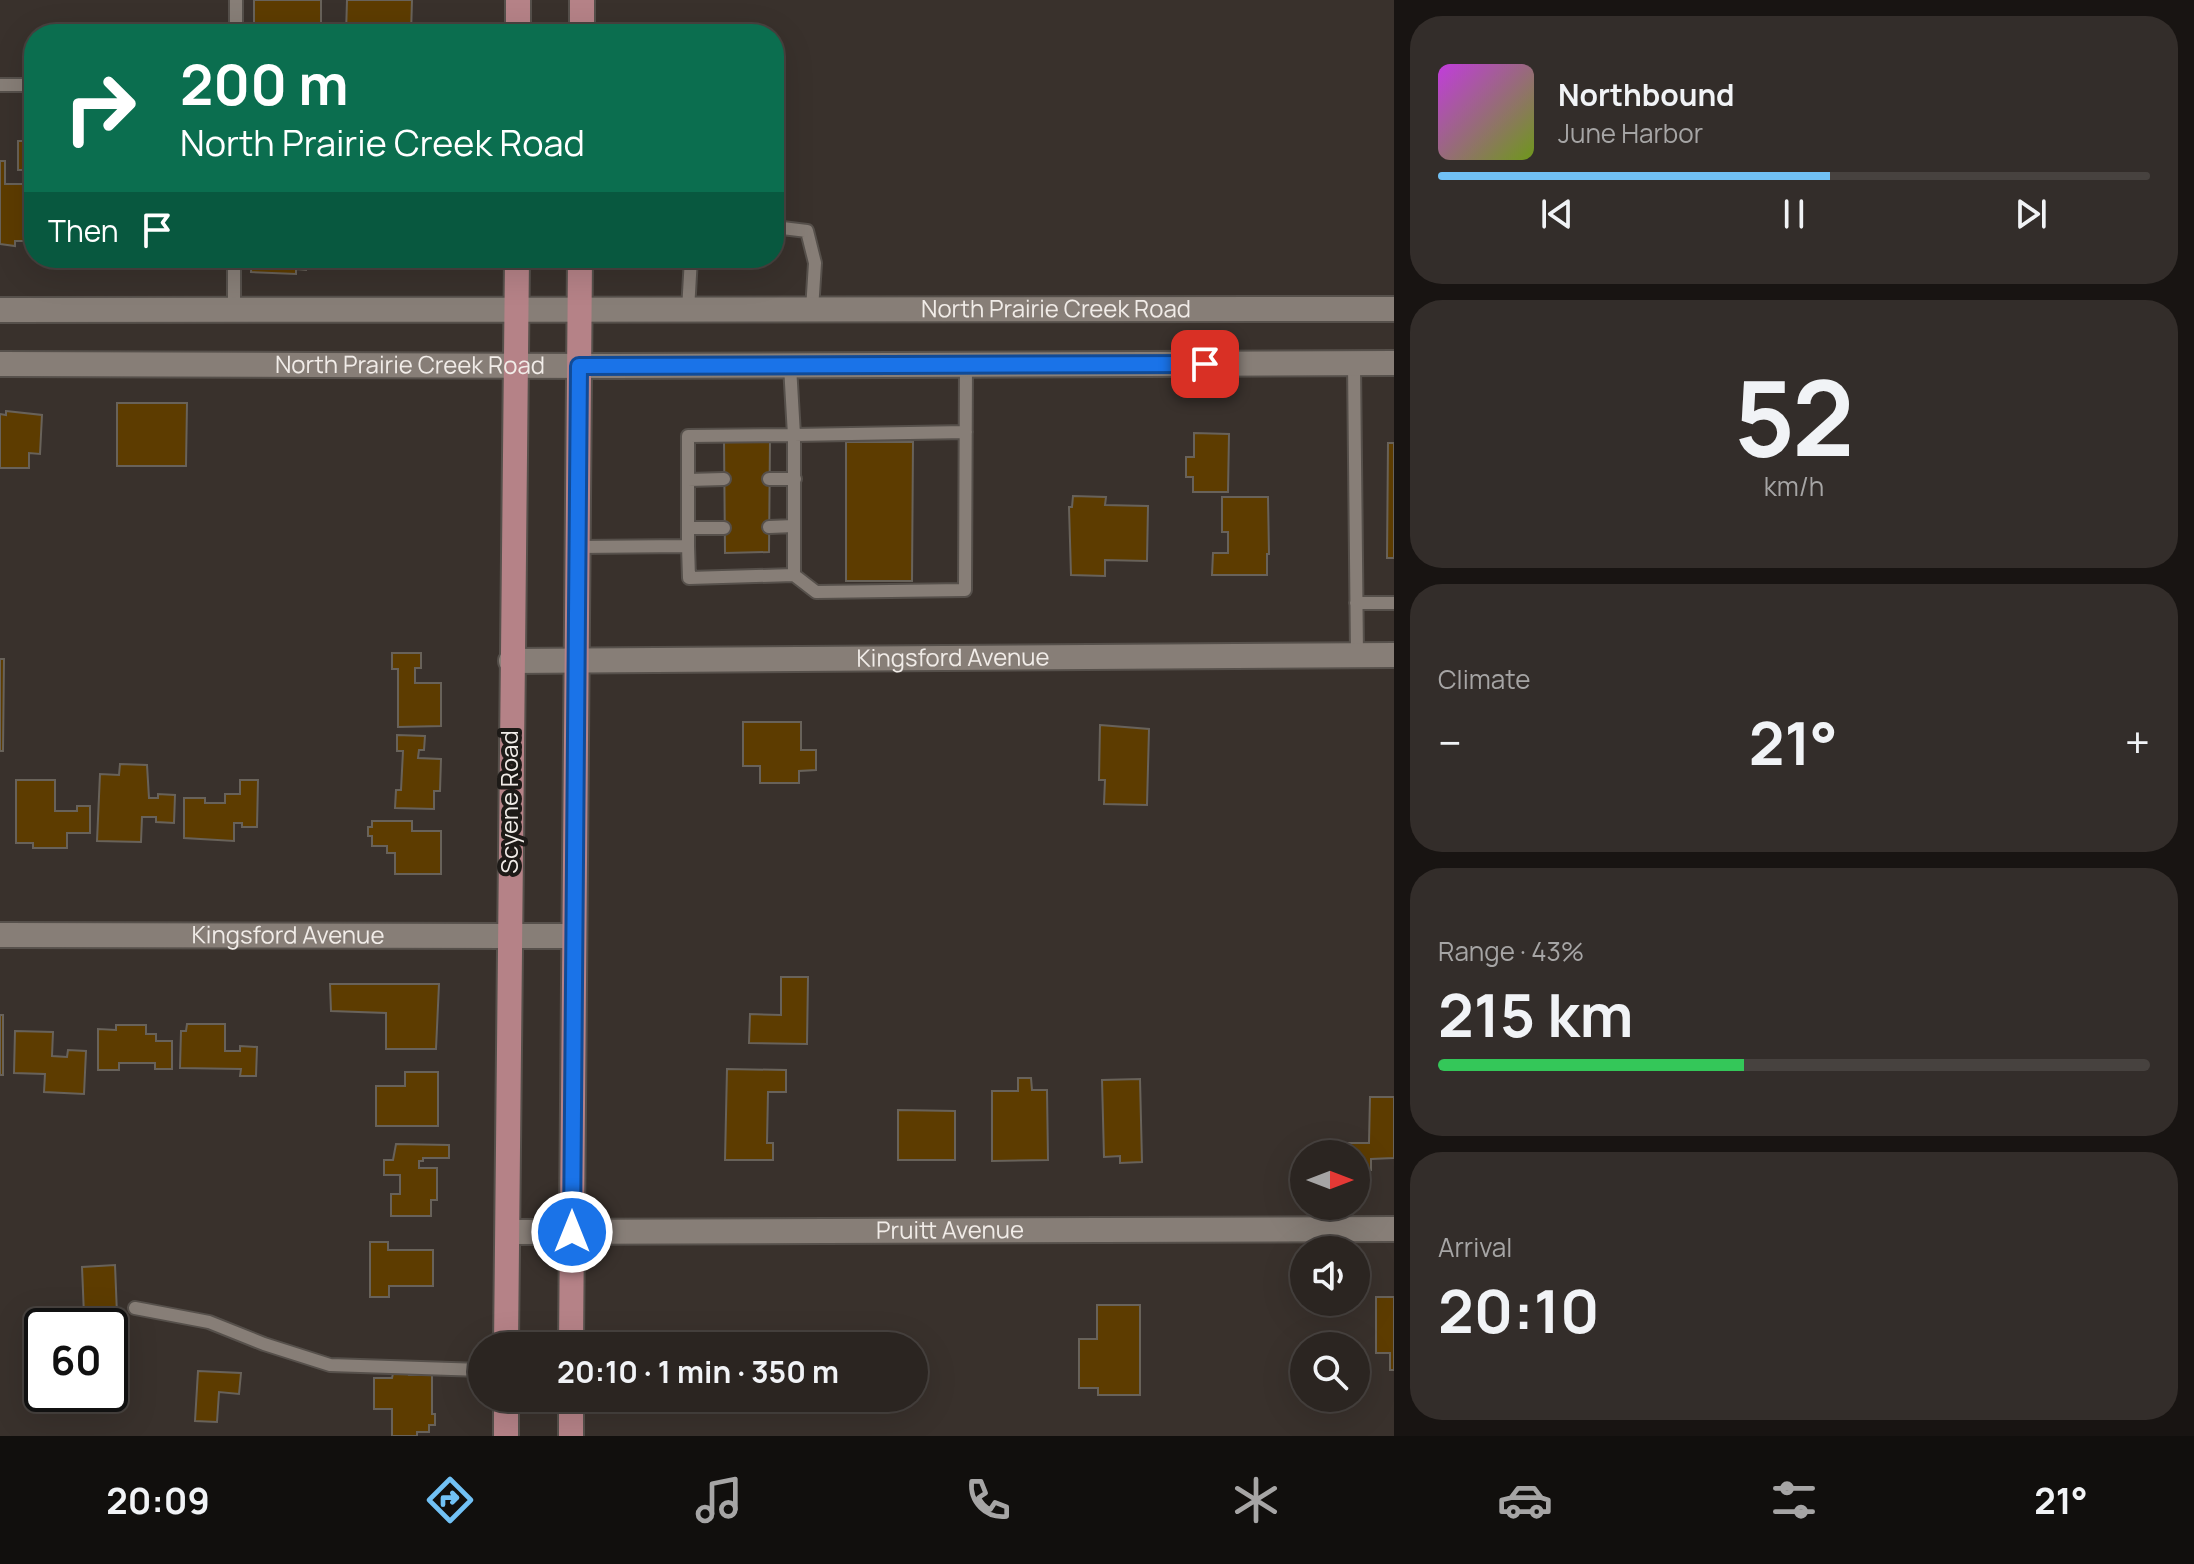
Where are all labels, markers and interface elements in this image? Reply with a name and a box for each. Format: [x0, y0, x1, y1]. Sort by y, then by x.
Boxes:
text: 200 m [180, 45, 349, 122]
icon: right [48, 56, 152, 160]
text: Northbound [1558, 74, 1735, 115]
text: June Harbor [1558, 115, 1703, 151]
text: North Prairie Creek Road [180, 118, 585, 167]
icon: previous [1535, 192, 1579, 236]
icon: pause [1772, 192, 1816, 236]
icon: next [2009, 192, 2053, 236]
icon: arrive [135, 208, 179, 252]
text: Then [48, 210, 119, 251]
street label: North Prairie Creek Road [921, 291, 1191, 324]
pin [1171, 330, 1239, 398]
icon: arrive [1183, 342, 1227, 386]
text: 52 [1734, 345, 1854, 487]
street label: North Prairie Creek Road [275, 347, 545, 381]
text: km/h [1764, 468, 1824, 504]
street label: Kingsford Avenue [856, 639, 1050, 674]
text: Climate [1438, 661, 1530, 697]
text: 21° [1749, 701, 1838, 783]
text: − [1438, 712, 1462, 772]
text: + [2125, 712, 2150, 772]
street label: Scyene Road [492, 730, 525, 874]
street label: Kingsford Avenue [192, 917, 384, 951]
text: Range · 43% [1438, 933, 1584, 969]
text: 215 km [1438, 973, 1633, 1055]
north arrow [1290, 1140, 1370, 1220]
map controls [1290, 1140, 1370, 1412]
position arrow [530, 1190, 614, 1274]
street label: Pruitt Avenue [876, 1212, 1024, 1246]
text: Arrival [1438, 1229, 1512, 1265]
button: sound [1290, 1236, 1370, 1316]
text: 20:10 [1438, 1269, 1600, 1351]
speed limit sign: 60 [24, 1308, 128, 1412]
button: search [1290, 1332, 1370, 1412]
text: 20:10 · 1 min · 350 m [557, 1351, 839, 1392]
icon: directions [422, 1472, 478, 1528]
icon: music [691, 1472, 747, 1528]
icon: phone [960, 1472, 1016, 1528]
icon: climate [1228, 1472, 1284, 1528]
icon: car [1497, 1472, 1553, 1528]
icon: filters [1766, 1472, 1822, 1528]
text: 20:09 [106, 1476, 210, 1525]
text: 21° [2034, 1476, 2088, 1525]

